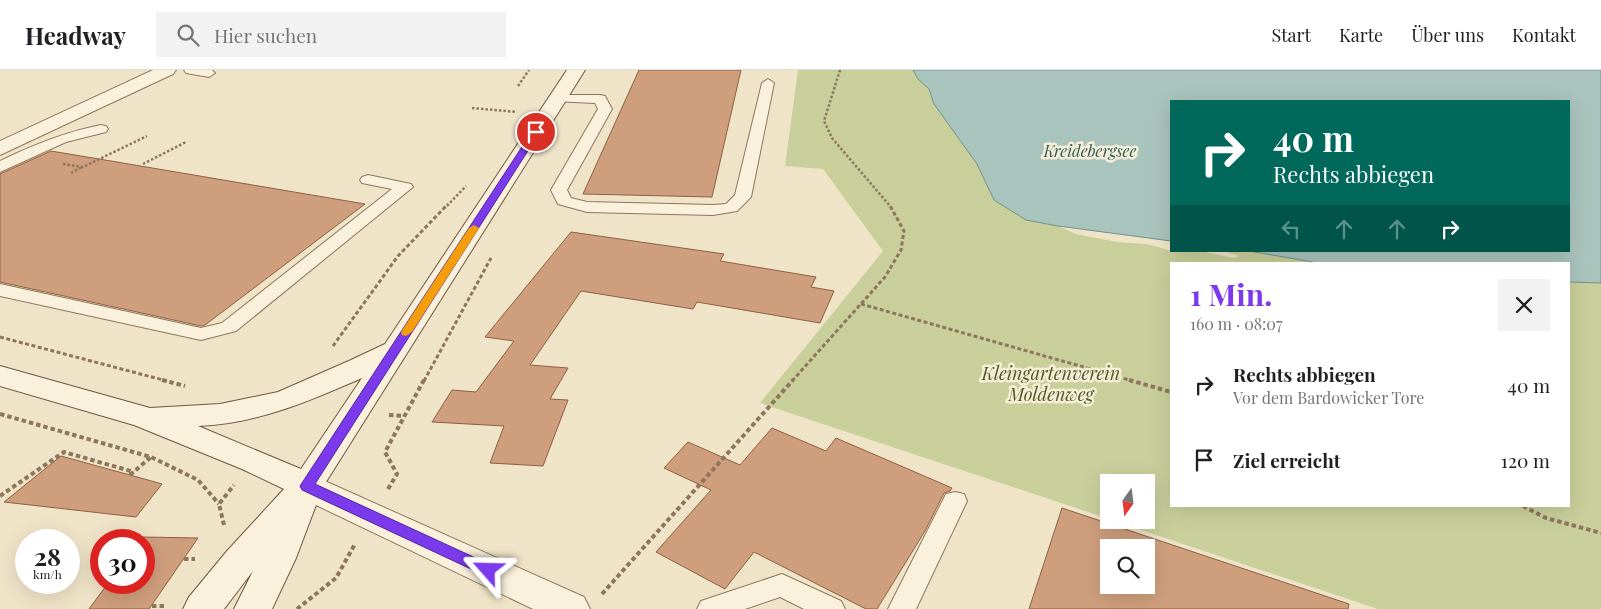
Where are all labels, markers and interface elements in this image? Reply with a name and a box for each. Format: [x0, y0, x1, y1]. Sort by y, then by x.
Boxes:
search box [156, 12, 506, 57]
text: Headway [25, 19, 126, 51]
icon: search [174, 21, 202, 49]
text: Hier suchen [214, 22, 317, 48]
text: Start [1271, 23, 1311, 47]
text: Karte [1339, 23, 1383, 47]
text: Über uns [1411, 23, 1484, 47]
text: Kontakt [1512, 23, 1576, 47]
pin [515, 111, 557, 153]
text: 40 m [1273, 114, 1354, 161]
icon: arrive [522, 118, 550, 146]
icon: right [1190, 120, 1255, 185]
water label: Kreidebergsee [1043, 140, 1136, 161]
text: Rechts abbiegen [1273, 159, 1434, 189]
icon: left [1277, 215, 1305, 243]
icon: ahead [1330, 215, 1358, 243]
icon: ahead [1383, 215, 1411, 243]
icon: right [1436, 215, 1464, 243]
text: 1 Min. [1190, 274, 1272, 314]
button: close [1498, 279, 1550, 331]
text: 160 m · 08:07 [1190, 313, 1282, 334]
park label: Kleingartenverein Moldenweg [981, 361, 1120, 406]
text: Rechts abbiegen [1233, 361, 1376, 387]
icon: right [1190, 371, 1218, 399]
text: 40 m [1508, 372, 1550, 398]
text: Vor dem Bardowicker Tore [1233, 387, 1424, 408]
icon: arrive [1190, 446, 1218, 474]
text: Ziel erreicht [1233, 447, 1341, 473]
text: 120 m [1501, 447, 1550, 473]
north arrow [1100, 474, 1155, 529]
map controls [1100, 474, 1155, 594]
speed limit sign: 30 [90, 529, 155, 594]
text: 28 [34, 539, 61, 572]
button: search [1100, 539, 1155, 594]
position arrow [461, 543, 513, 595]
text: km/h [33, 566, 62, 582]

